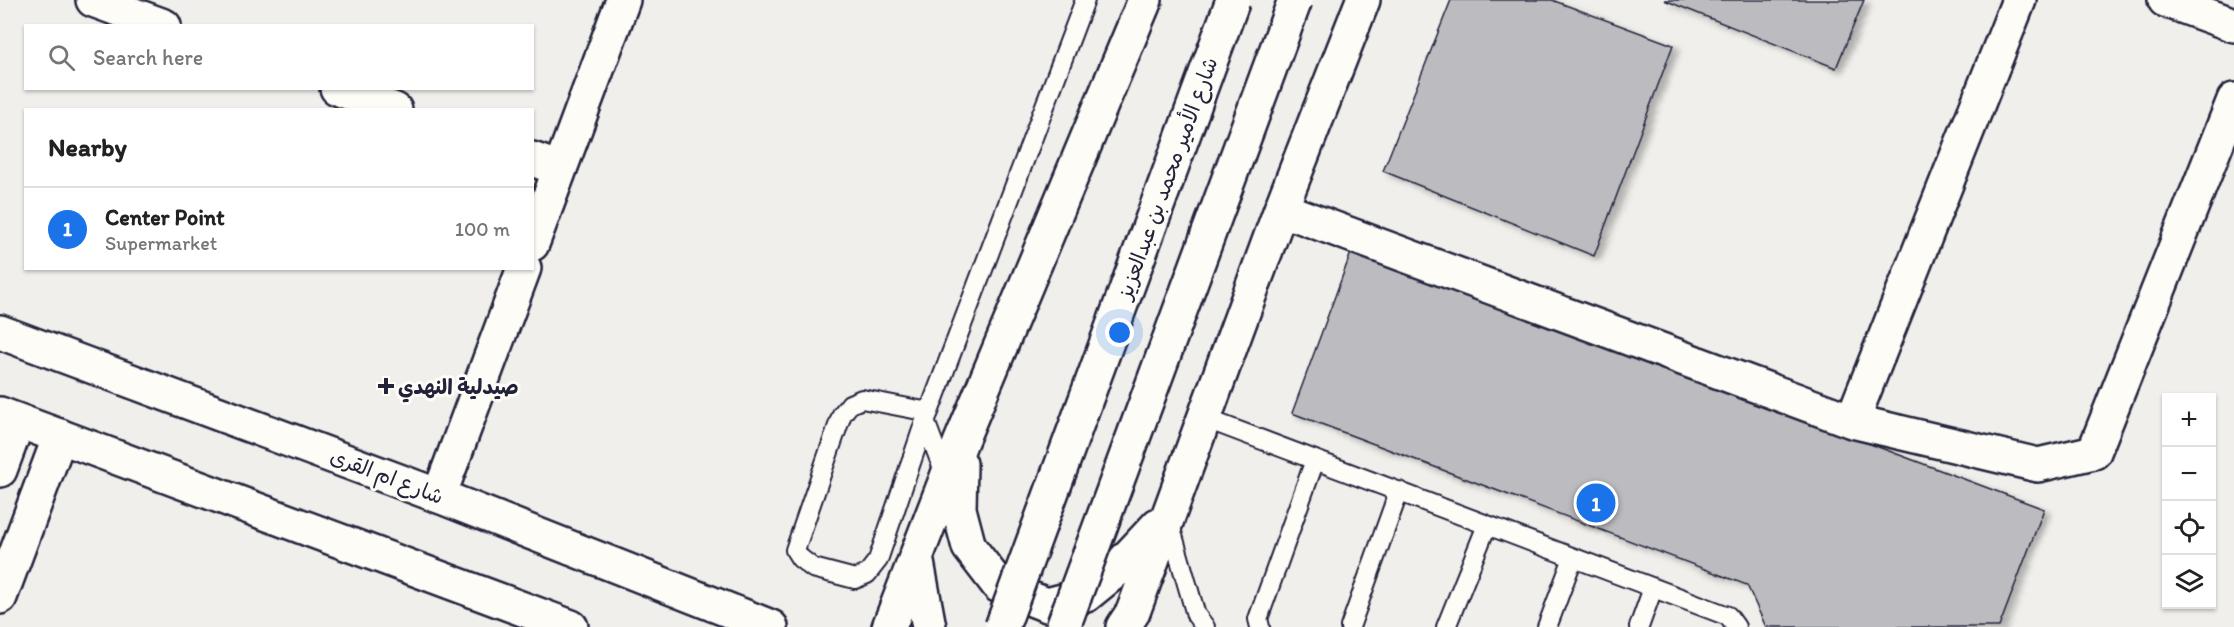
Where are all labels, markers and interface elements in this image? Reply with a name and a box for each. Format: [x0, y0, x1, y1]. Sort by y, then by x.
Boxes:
search box [24, 24, 534, 90]
icon: search [45, 41, 78, 74]
text: Search here [93, 44, 203, 71]
street label: شارع الأمير محمد بن عبدالعزيز [1110, 53, 1225, 305]
text: Nearby [48, 131, 127, 163]
text: Center Point [105, 204, 224, 231]
text: 1 [63, 217, 72, 241]
text: 100 m [455, 217, 510, 241]
text: Supermarket [105, 231, 217, 255]
your location [1105, 318, 1134, 347]
place label: صيدلية النهدي [398, 374, 519, 403]
marker: صيدلية النهدي [379, 379, 393, 393]
map controls [2162, 393, 2216, 609]
button: + [2162, 393, 2216, 447]
street label: شارع ام القرى [325, 443, 447, 513]
button: − [2162, 447, 2216, 501]
pin: 1 [1576, 480, 1616, 526]
button: locate [2162, 501, 2216, 555]
button: layers [2162, 555, 2216, 609]

